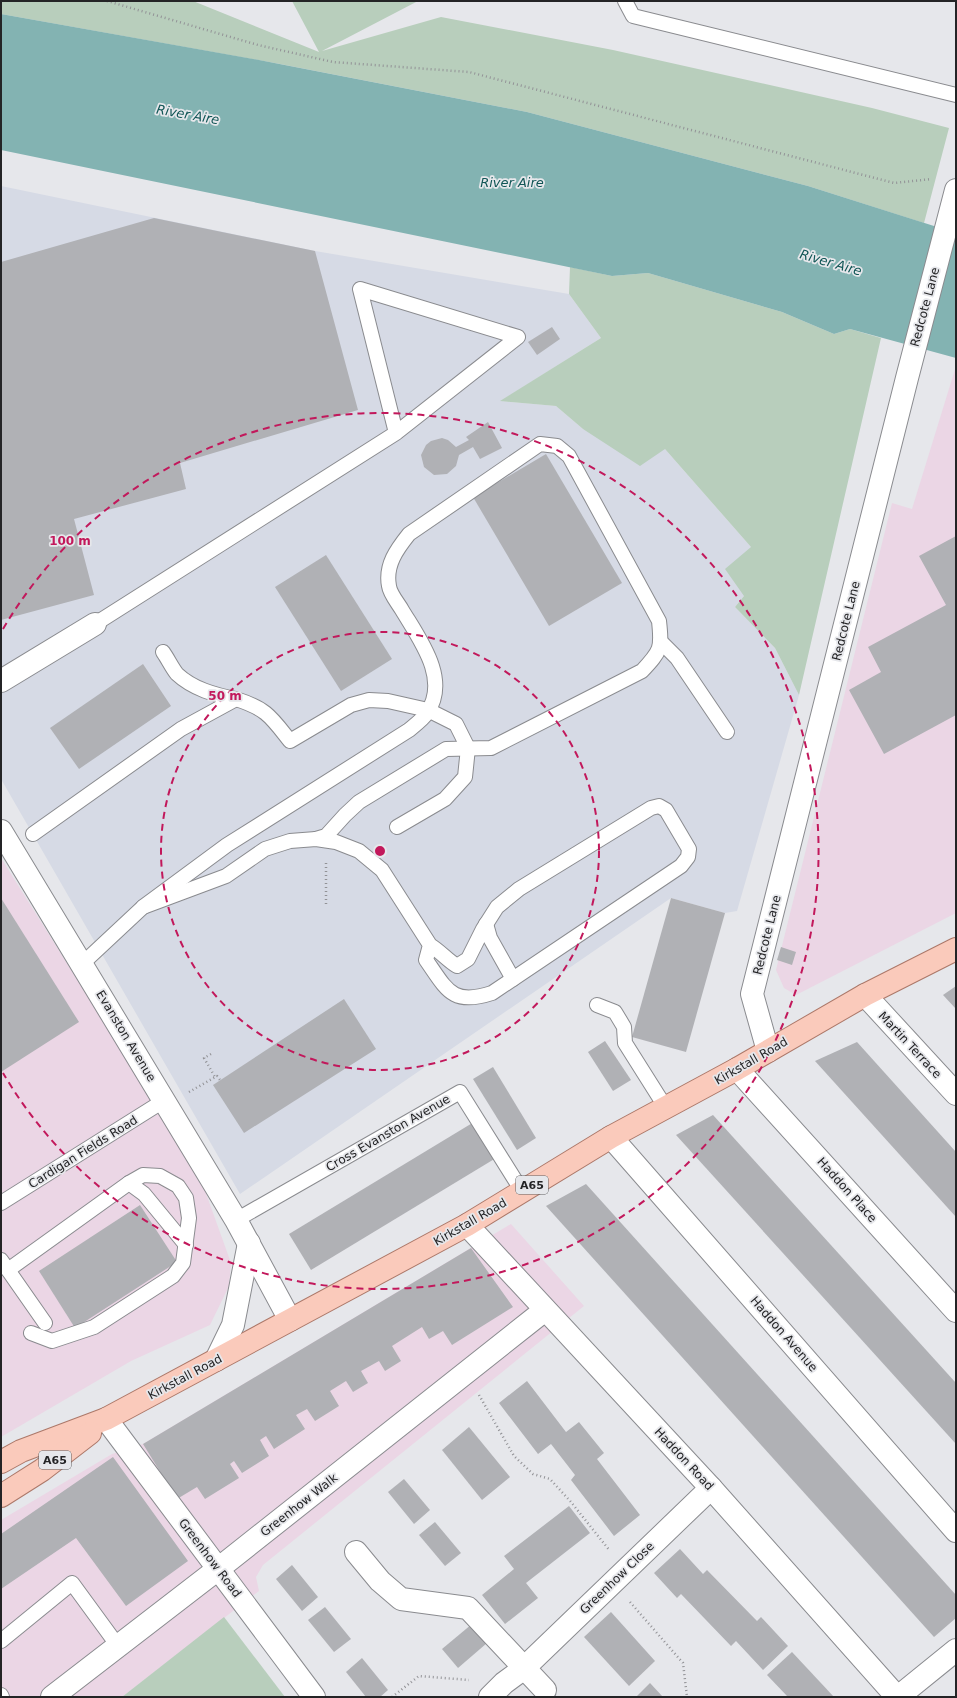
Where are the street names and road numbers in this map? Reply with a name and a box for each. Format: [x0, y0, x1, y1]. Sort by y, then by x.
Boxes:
street label: Redcote Lane [908, 266, 942, 348]
street label: Redcote Lane [829, 580, 863, 662]
street label: Redcote Lane [750, 894, 784, 976]
street label: Evanston Avenue [93, 988, 159, 1084]
street label: Martin Terrace [876, 1009, 944, 1081]
street label: Kirkstall Road [712, 1034, 790, 1088]
street label: Cross Evanston Avenue [324, 1092, 452, 1174]
street label: Cardigan Fields Road [26, 1113, 140, 1191]
street label: Haddon Place [814, 1155, 880, 1225]
road number: A65 [516, 1176, 548, 1194]
street label: Kirkstall Road [431, 1195, 509, 1249]
street label: Haddon Avenue [748, 1294, 820, 1374]
street label: Kirkstall Road [146, 1352, 224, 1402]
street label: Haddon Road [651, 1425, 717, 1493]
road number: A65 [39, 1451, 71, 1469]
street label: Greenhow Walk [258, 1471, 340, 1539]
street label: Greenhow Road [176, 1516, 244, 1600]
street label: Greenhow Close [577, 1539, 657, 1617]

